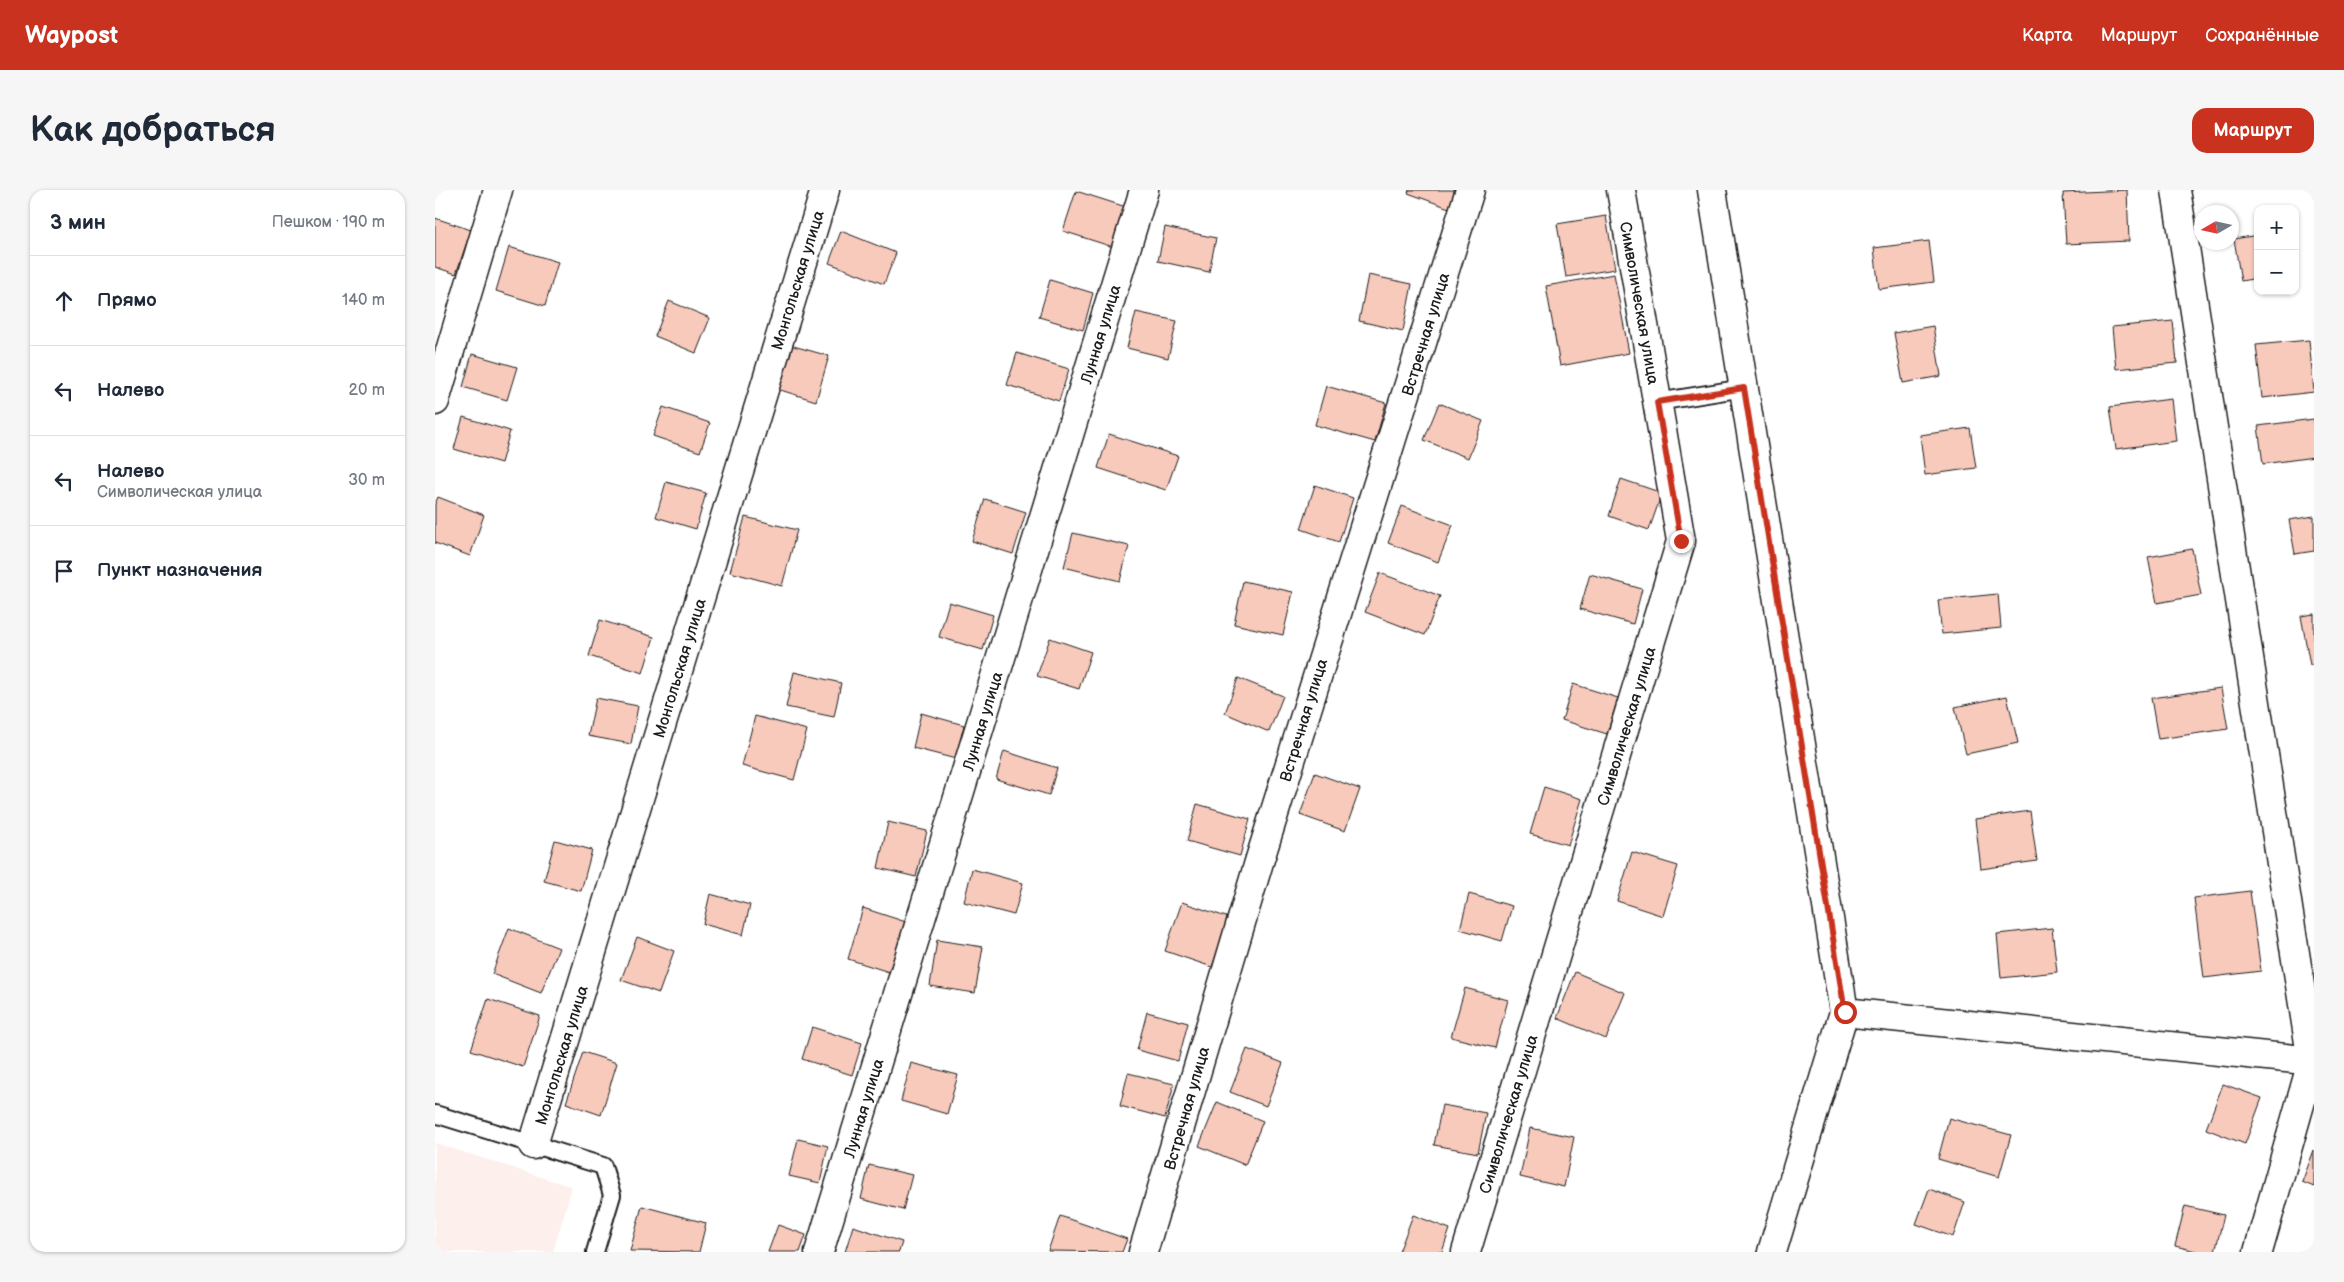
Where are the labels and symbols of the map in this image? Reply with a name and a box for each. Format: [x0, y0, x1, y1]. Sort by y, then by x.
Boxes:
north arrow [2194, 205, 2239, 250]
street label: Монгольская улица [768, 208, 829, 352]
street label: Символическая улица [1615, 220, 1662, 387]
street label: Встречная улица [1399, 270, 1454, 398]
street label: Лунная улица [1077, 282, 1126, 387]
route end [1670, 530, 1693, 553]
street label: Монгольская улица [650, 596, 711, 740]
street label: Символическая улица [1594, 644, 1661, 808]
street label: Встречная улица [1277, 656, 1332, 784]
street label: Лунная улица [959, 669, 1008, 774]
street label: Монгольская улица [532, 983, 593, 1127]
route start [1834, 1001, 1857, 1024]
street label: Символическая улица [1476, 1032, 1543, 1196]
street label: Встречная улица [1161, 1044, 1214, 1172]
street label: Лунная улица [840, 1056, 889, 1161]

